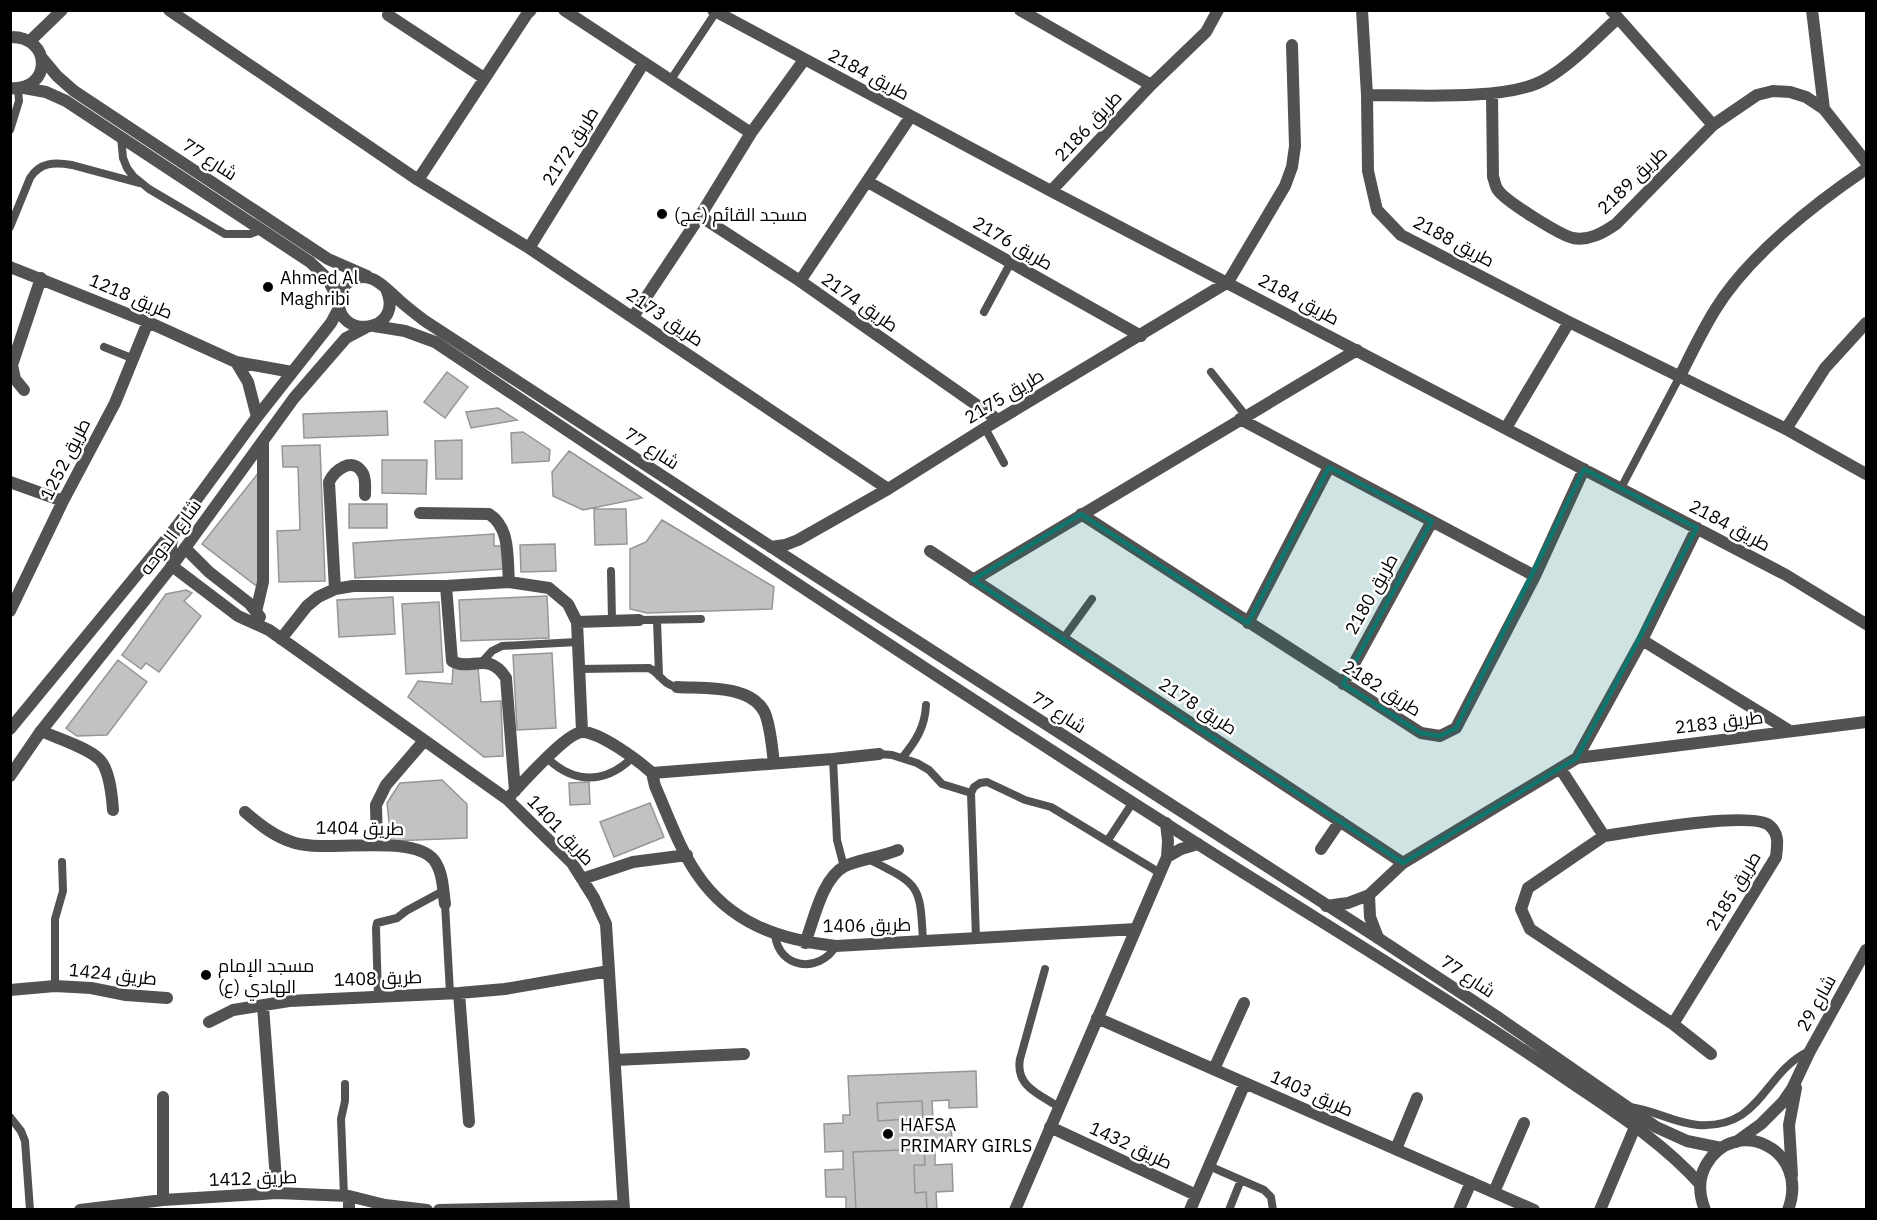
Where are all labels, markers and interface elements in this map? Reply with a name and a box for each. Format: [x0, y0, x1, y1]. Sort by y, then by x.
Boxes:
street label: طريق 2184 [824, 43, 914, 106]
street label: طريق 2186 [1049, 86, 1127, 167]
street label: طريق 2172 [537, 102, 604, 190]
street label: شارع 77 [178, 133, 242, 186]
street label: طريق 2189 [1592, 141, 1673, 220]
place label: مسجد القائم (عج) [674, 203, 807, 227]
marker: مسجد القائم (عج) [655, 207, 669, 221]
street label: طريق 2188 [1409, 210, 1499, 273]
street label: طريق 2176 [968, 211, 1057, 276]
place label: Ahmed Al Maghribi [280, 266, 359, 310]
street label: طريق 2174 [817, 267, 903, 338]
street label: طريق 1218 [85, 268, 176, 325]
street label: طريق 2184 [1254, 268, 1344, 331]
marker: Ahmed Al Maghribi [261, 280, 275, 294]
street label: طريق 2173 [621, 283, 708, 352]
street label: طريق 2175 [960, 363, 1048, 430]
street label: طريق 1252 [35, 414, 96, 504]
street label: شارع 77 [620, 422, 684, 475]
street label: طريق 2184 [1685, 494, 1775, 557]
street label: شارع الدوحه [134, 495, 207, 580]
street label: طريق 2180 [1339, 550, 1403, 639]
street label: طريق 2182 [1338, 655, 1426, 722]
street label: طريق 2178 [1154, 672, 1241, 741]
street label: شارع 77 [1027, 686, 1091, 739]
street label: طريق 2183 [1674, 705, 1764, 740]
street label: طريق 1401 [522, 790, 600, 871]
street label: طريق 1404 [315, 816, 404, 841]
street label: طريق 2185 [1700, 847, 1767, 935]
street label: طريق 1406 [823, 913, 912, 938]
street label: شارع 77 [1436, 949, 1500, 1003]
place label: مسجد الإمام الهادي (ع) [218, 954, 314, 1001]
street label: طريق 1424 [68, 958, 158, 991]
street label: طريق 1408 [333, 965, 423, 992]
marker: مسجد الإمام الهادي (ع) [199, 968, 213, 982]
street label: شارع 29 [1791, 971, 1842, 1036]
street label: طريق 1403 [1266, 1064, 1357, 1122]
place label: HAFSA PRIMARY GIRLS [900, 1113, 1032, 1157]
street label: طريق 1432 [1086, 1116, 1176, 1175]
marker: HAFSA PRIMARY GIRLS [881, 1127, 895, 1141]
street label: طريق 1412 [208, 1165, 298, 1192]

